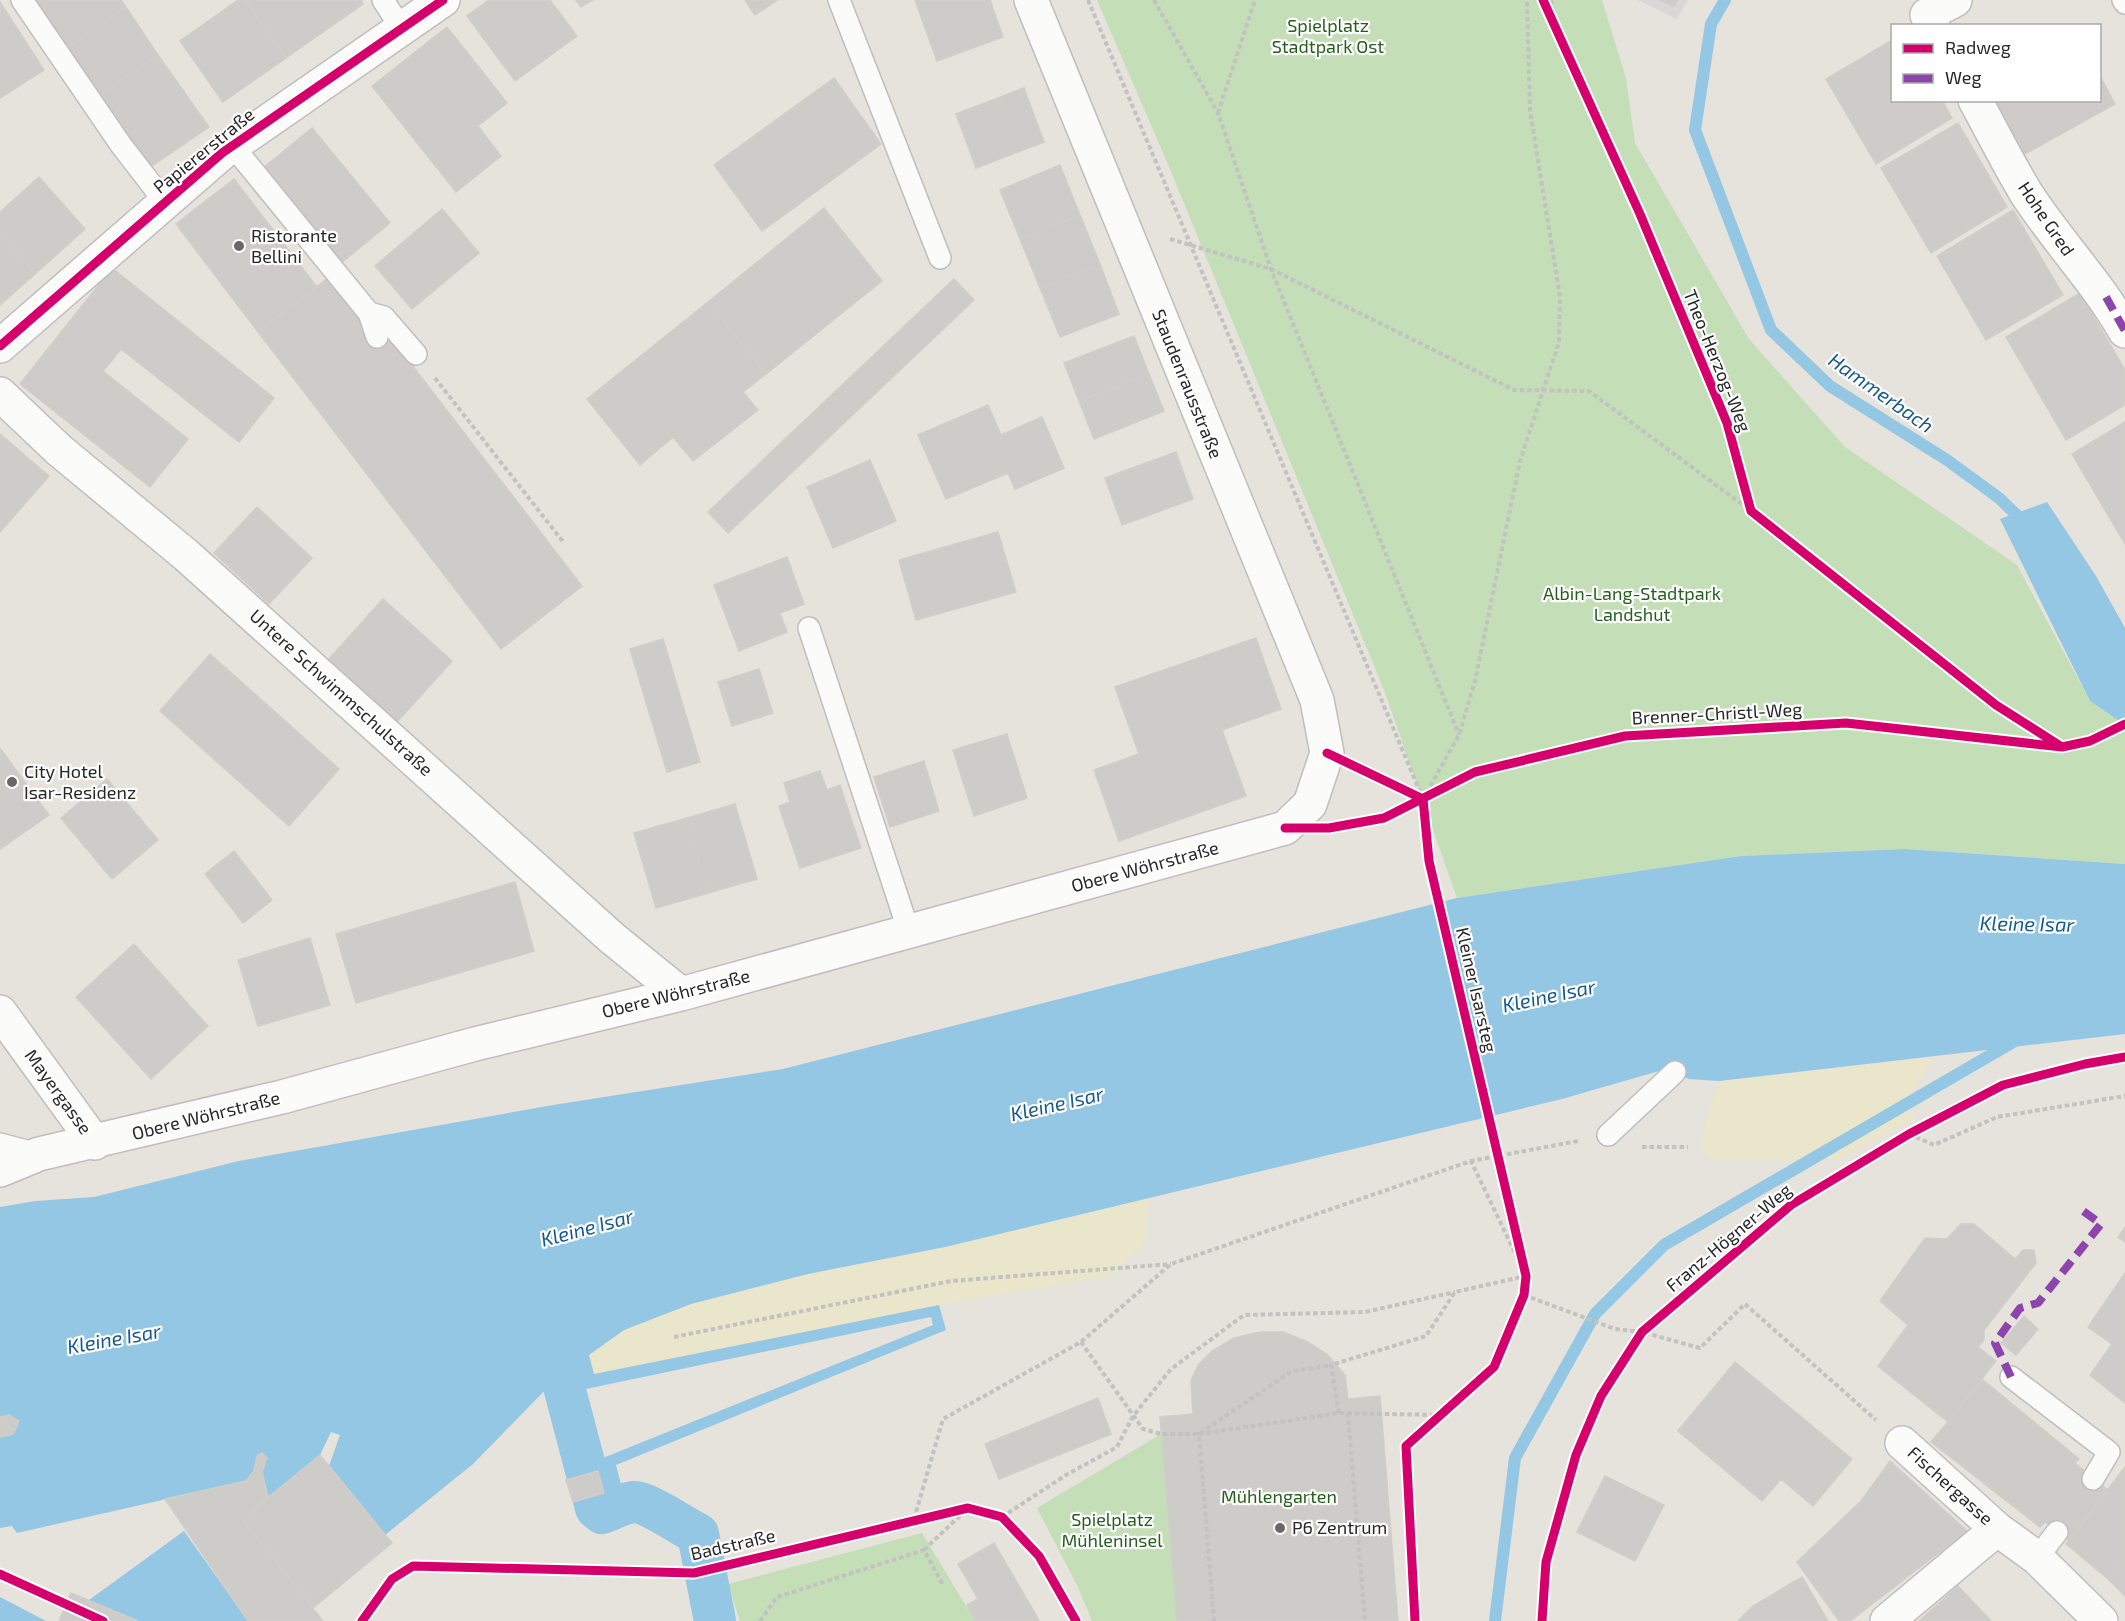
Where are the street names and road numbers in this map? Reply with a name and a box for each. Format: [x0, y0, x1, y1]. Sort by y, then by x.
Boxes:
street label: Papiererstraße [148, 103, 258, 198]
street label: Hohe Gred [2014, 177, 2080, 260]
street label: Theo-Herzog-Weg [1679, 286, 1757, 435]
street label: Staudenrausstraße [1148, 306, 1228, 461]
street label: Untere Schwimmschulstraße [246, 604, 438, 780]
street label: Brenner-Christl-Weg [1631, 698, 1803, 728]
street label: Obere Wöhrstraße [1069, 836, 1221, 896]
street label: Kleiner Isarsteg [1452, 925, 1502, 1054]
street label: Obere Wöhrstraße [599, 964, 752, 1022]
street label: Mayergasse [21, 1045, 97, 1138]
street label: Obere Wöhrstraße [129, 1086, 282, 1144]
street label: Franz-Högner-Weg [1661, 1178, 1796, 1296]
street label: Fischergasse [1903, 1441, 1998, 1529]
street label: Badstraße [688, 1524, 777, 1564]

